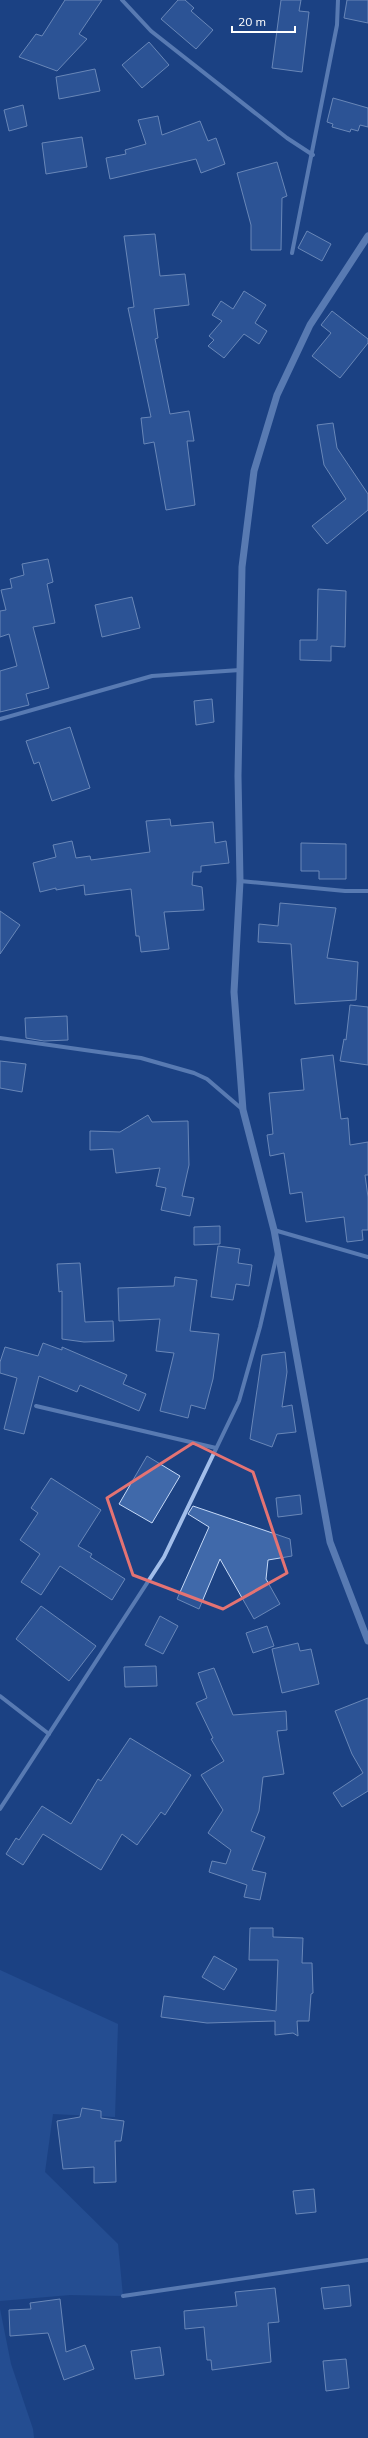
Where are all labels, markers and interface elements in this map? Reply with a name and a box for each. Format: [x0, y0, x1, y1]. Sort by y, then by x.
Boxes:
scale bar [232, 8, 295, 34]
text: 20 m [238, 14, 266, 29]

